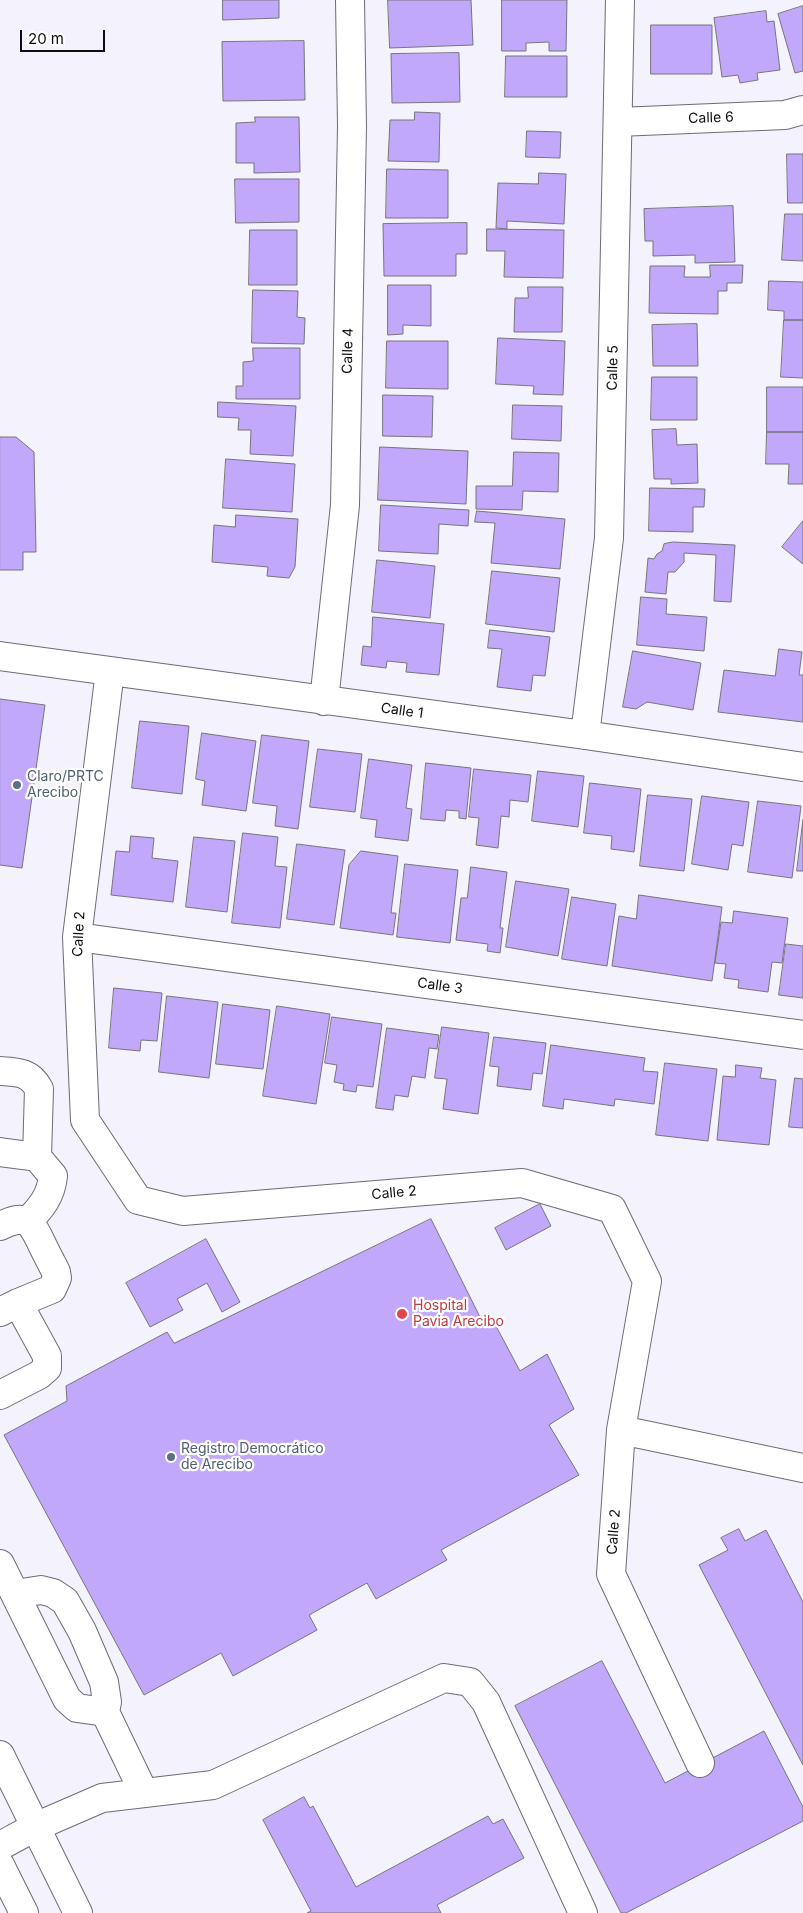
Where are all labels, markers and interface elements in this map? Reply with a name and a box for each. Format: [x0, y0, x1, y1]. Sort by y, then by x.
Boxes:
scale bar [22, 20, 108, 52]
text: 20 m [28, 29, 64, 48]
street label: Calle 6 [688, 109, 734, 127]
street label: Calle 4 [339, 328, 357, 374]
street label: Calle 5 [604, 345, 622, 391]
street label: Calle 1 [380, 700, 424, 722]
place label: Claro/PRTC Arecibo [27, 769, 104, 802]
marker: Claro/PRTC Arecibo [11, 779, 23, 791]
street label: Calle 2 [69, 911, 89, 957]
street label: Calle 3 [416, 975, 464, 997]
street label: Calle 2 [371, 1183, 417, 1203]
place label: Hospital Pavia Arecibo [413, 1298, 504, 1330]
marker: Hospital Pavia Arecibo [395, 1307, 409, 1321]
place label: Registro Democrático de Arecibo [181, 1441, 324, 1474]
marker: Registro Democrático de Arecibo [165, 1451, 177, 1463]
street label: Calle 2 [604, 1509, 624, 1555]

